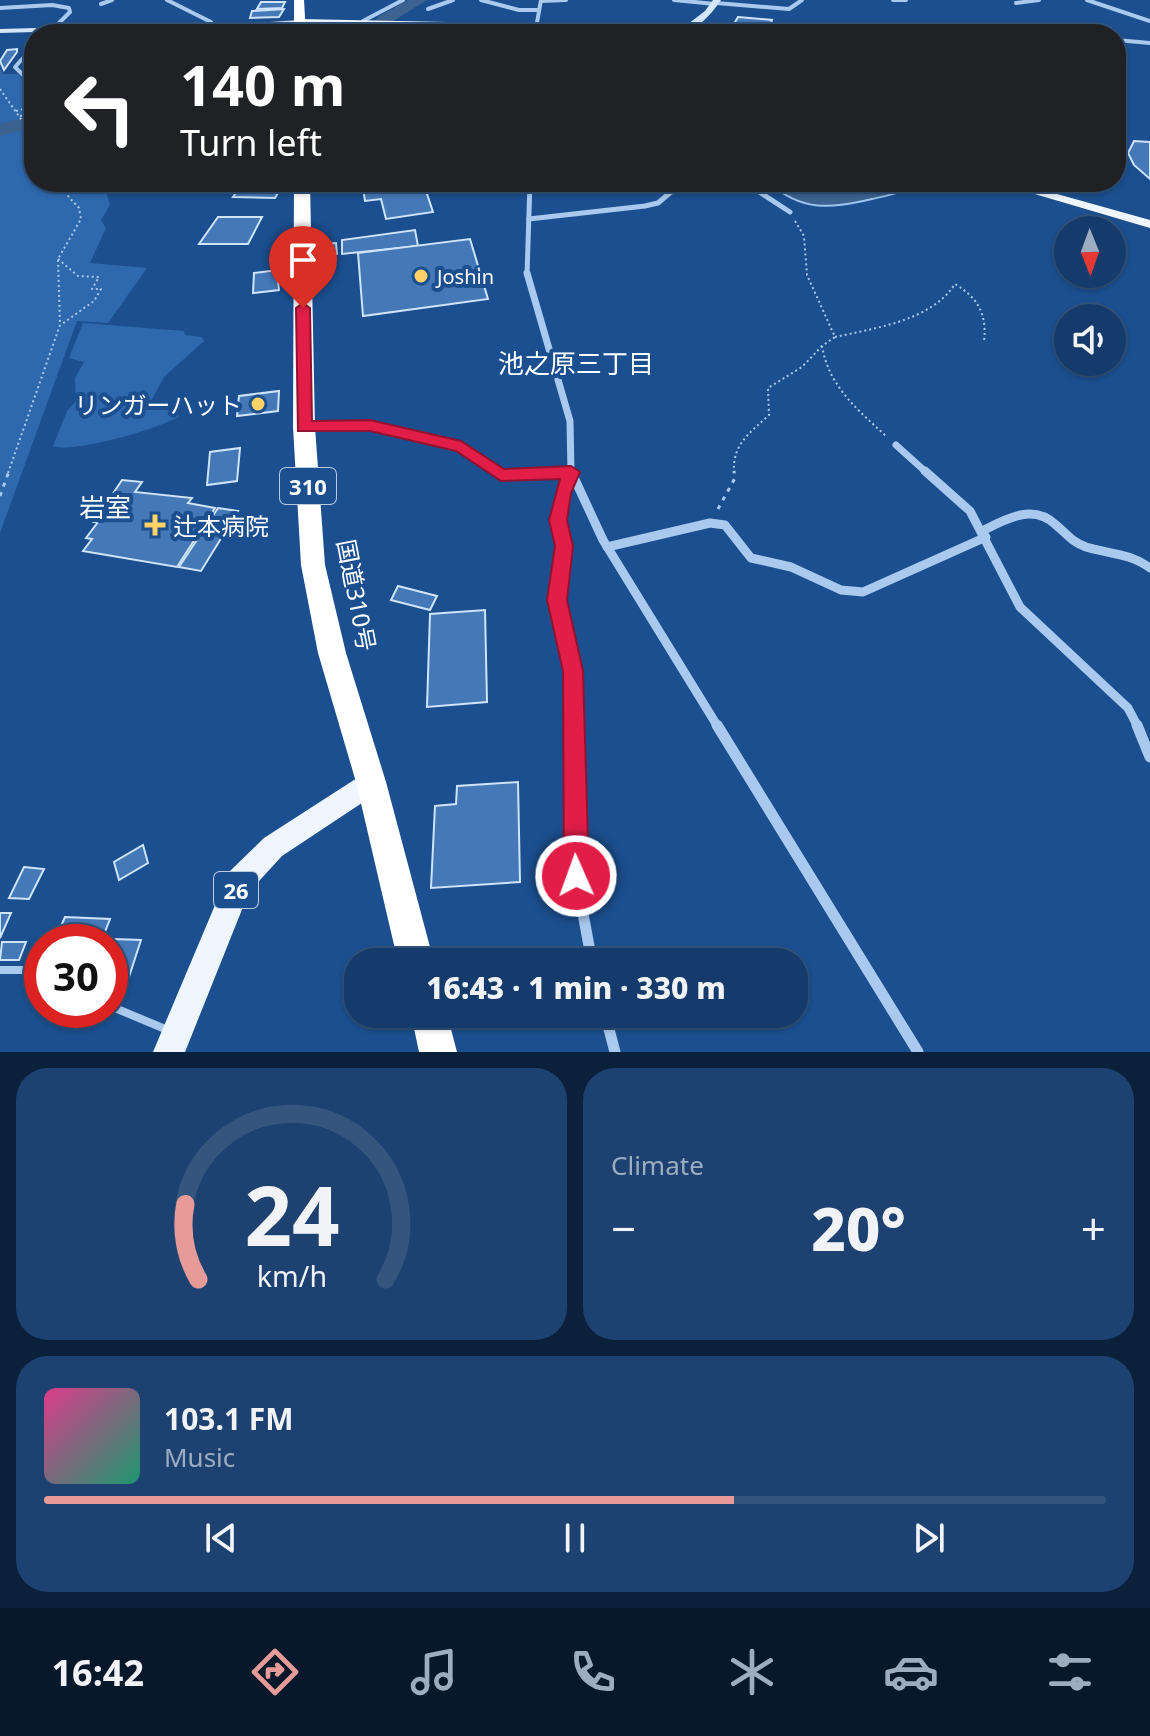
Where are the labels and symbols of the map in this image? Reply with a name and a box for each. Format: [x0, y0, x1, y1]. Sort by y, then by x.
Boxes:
north arrow [1054, 216, 1126, 288]
pin [269, 226, 337, 308]
place label: Joshin [435, 263, 494, 290]
marker: Joshin [412, 267, 430, 285]
district label: 池之原三丁目 [498, 345, 654, 381]
place label: リンガーハット [74, 388, 242, 421]
marker: リンガーハット [249, 395, 267, 413]
road number: 310 [280, 468, 336, 504]
district label: 岩室 [79, 489, 131, 525]
place label: 辻本病院 [173, 509, 269, 542]
marker: 辻本病院 [144, 514, 166, 536]
street label: 国道310号 [330, 536, 384, 654]
position arrow [534, 834, 618, 918]
road number: 26 [214, 872, 258, 908]
speed limit sign: 30 [24, 924, 128, 1028]

